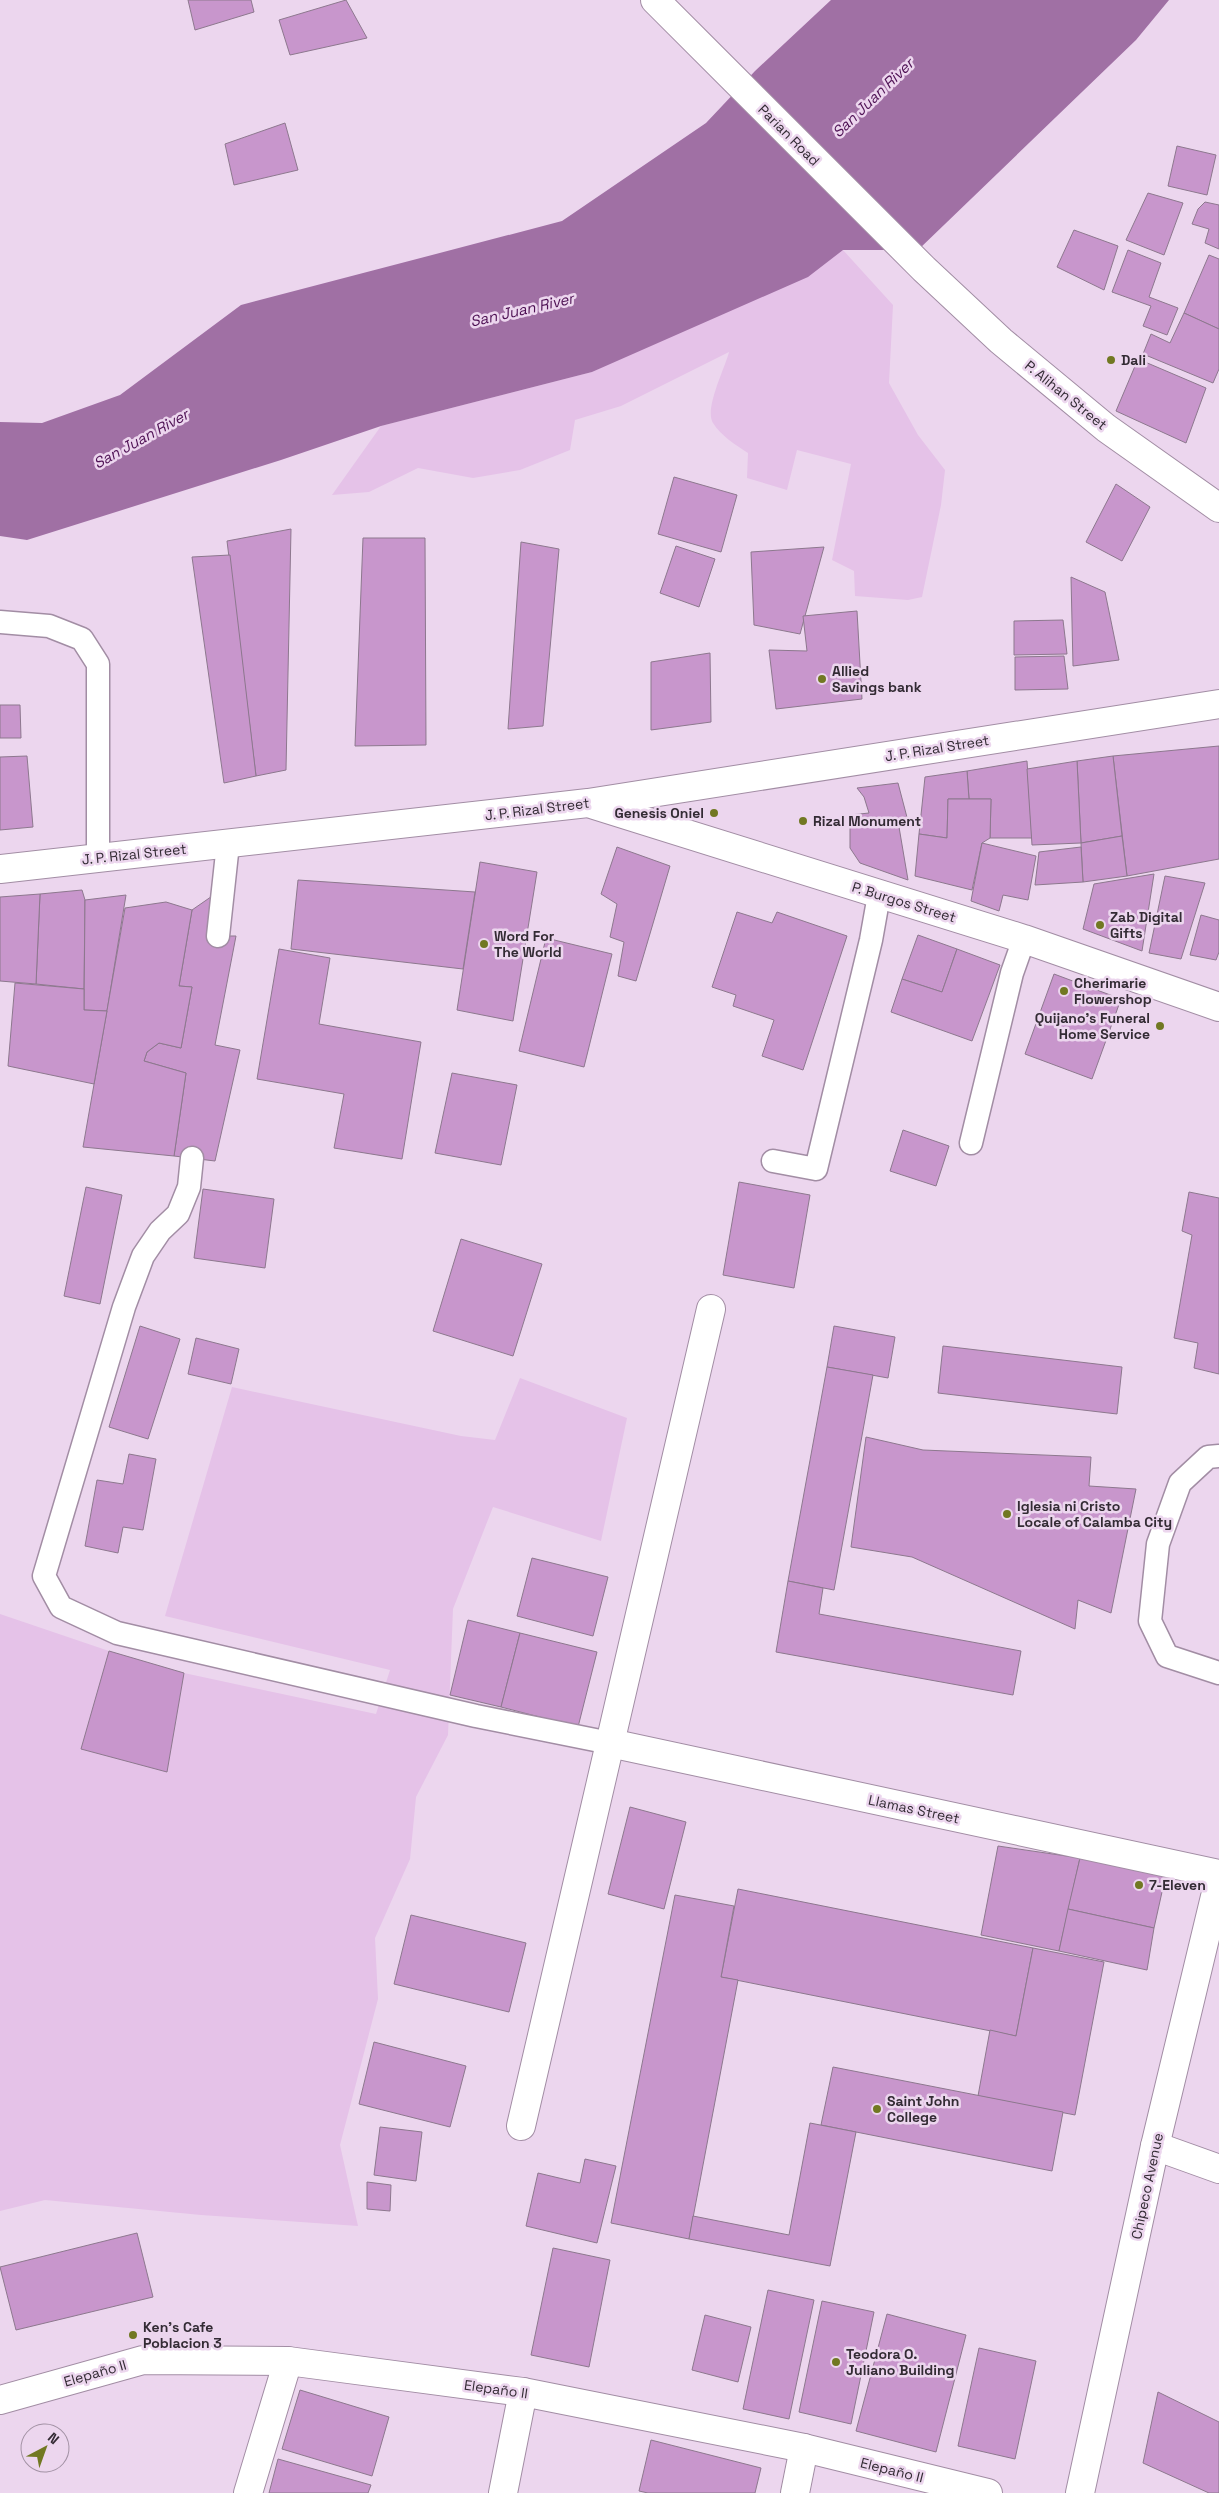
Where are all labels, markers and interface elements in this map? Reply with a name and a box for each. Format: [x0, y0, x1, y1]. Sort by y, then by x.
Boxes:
water label: San Juan River [828, 53, 918, 141]
street label: Parian Road [754, 100, 824, 170]
water label: San Juan River [468, 288, 577, 331]
place label: Dali [1121, 351, 1146, 369]
marker: Dali [1105, 354, 1117, 366]
street label: P. Alihan Street [1021, 356, 1111, 434]
water label: San Juan River [90, 404, 193, 472]
place label: Allied Savings bank [832, 662, 922, 696]
marker: Allied Savings bank [816, 673, 828, 685]
street label: J. P. Rizal Street [884, 731, 990, 765]
street label: J. P. Rizal Street [484, 794, 590, 824]
place label: Genesis Oniel [614, 804, 704, 822]
marker: Genesis Oniel [708, 807, 720, 819]
place label: Rizal Monument [813, 812, 921, 830]
marker: Rizal Monument [797, 815, 809, 827]
street label: J. P. Rizal Street [81, 840, 187, 868]
street label: P. Burgos Street [850, 878, 958, 926]
place label: Zab Digital Gifts [1110, 908, 1183, 942]
marker: Zab Digital Gifts [1094, 919, 1106, 931]
place label: Word For The World [494, 927, 562, 961]
marker: Word For The World [478, 938, 490, 950]
place label: Cherimarie Flowershop [1074, 974, 1152, 1008]
marker: Cherimarie Flowershop [1058, 985, 1070, 997]
place label: Quijano's Funeral Home Service [1035, 1009, 1150, 1043]
marker: Quijano's Funeral Home Service [1154, 1020, 1166, 1032]
place label: Iglesia ni Cristo Locale of Calamba City [1017, 1497, 1172, 1531]
marker: Iglesia ni Cristo Locale of Calamba City [1001, 1508, 1013, 1520]
street label: Llamas Street [867, 1791, 961, 1827]
place label: 7-Eleven [1149, 1876, 1206, 1894]
marker: 7-Eleven [1133, 1879, 1145, 1891]
place label: Saint John College [887, 2092, 960, 2126]
marker: Saint John College [871, 2103, 883, 2115]
street label: Chipeco Avenue [1127, 2131, 1167, 2241]
place label: Ken's Cafe Poblacion 3 [143, 2318, 222, 2352]
marker: Ken's Cafe Poblacion 3 [127, 2329, 139, 2341]
place label: Teodora O. Juliano Building [846, 2345, 955, 2379]
street label: Elepaño II [62, 2355, 128, 2391]
marker: Teodora O. Juliano Building [830, 2356, 842, 2368]
street label: Elepaño II [463, 2376, 529, 2402]
north arrow [20, 2423, 70, 2473]
text: N [44, 2428, 63, 2448]
street label: Elepaño II [859, 2453, 925, 2487]

